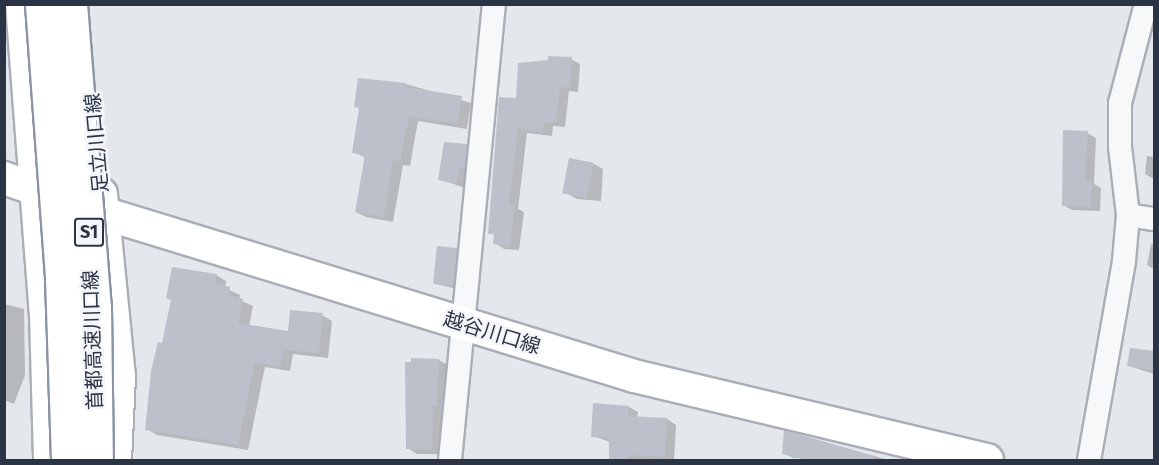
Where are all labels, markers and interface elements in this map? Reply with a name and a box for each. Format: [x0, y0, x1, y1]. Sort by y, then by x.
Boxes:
street label: 足立川口線 [81, 92, 113, 194]
road number: S1 [74, 217, 104, 247]
street label: 首都高速川口線 [79, 270, 107, 410]
street label: 越谷川口線 [441, 307, 543, 359]

